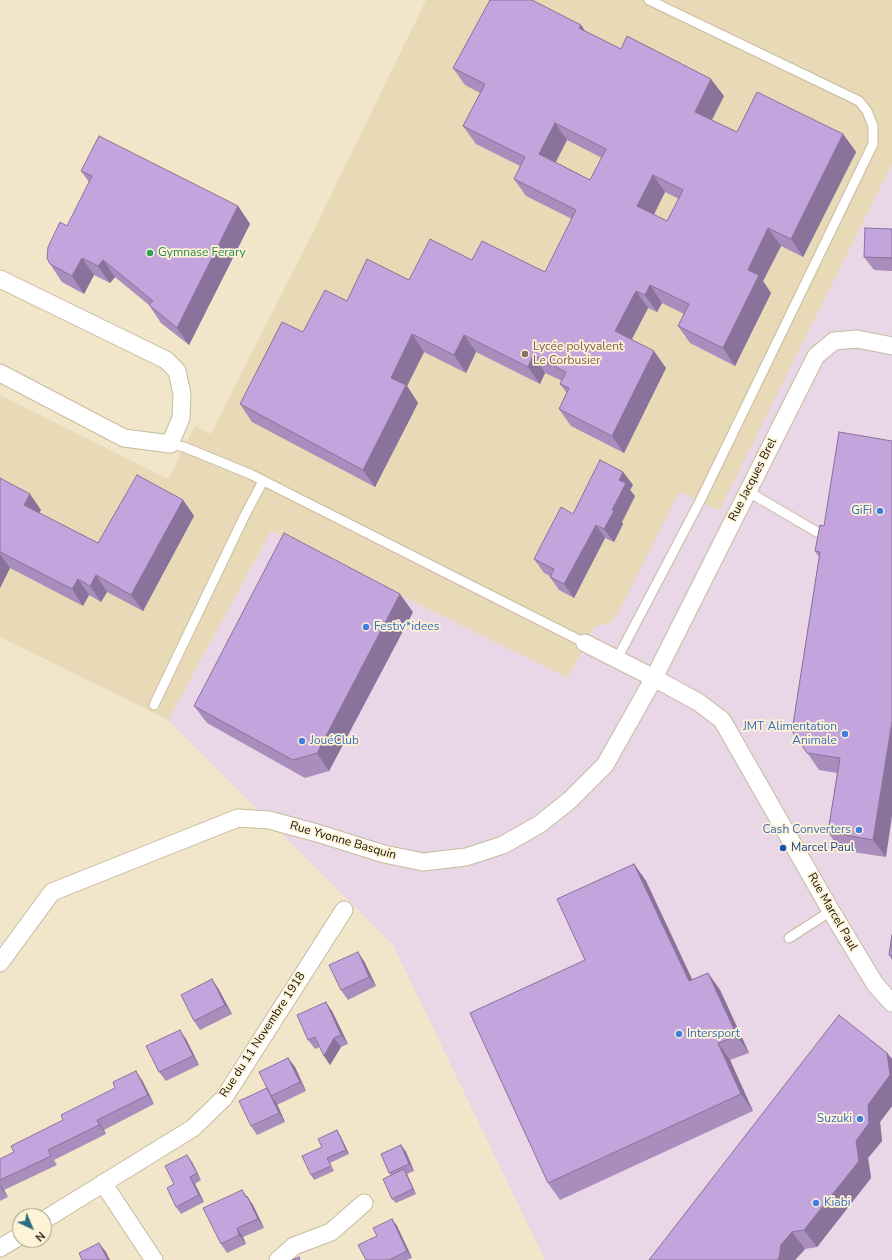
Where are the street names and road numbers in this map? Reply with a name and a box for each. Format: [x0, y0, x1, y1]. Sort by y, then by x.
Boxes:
street label: Rue Jacques Brel [726, 436, 780, 524]
street label: Rue Yvonne Basquin [288, 819, 398, 863]
street label: Rue Marcel Paul [804, 871, 860, 953]
street label: Rue du 11 Novembre 1918 [217, 970, 309, 1100]

